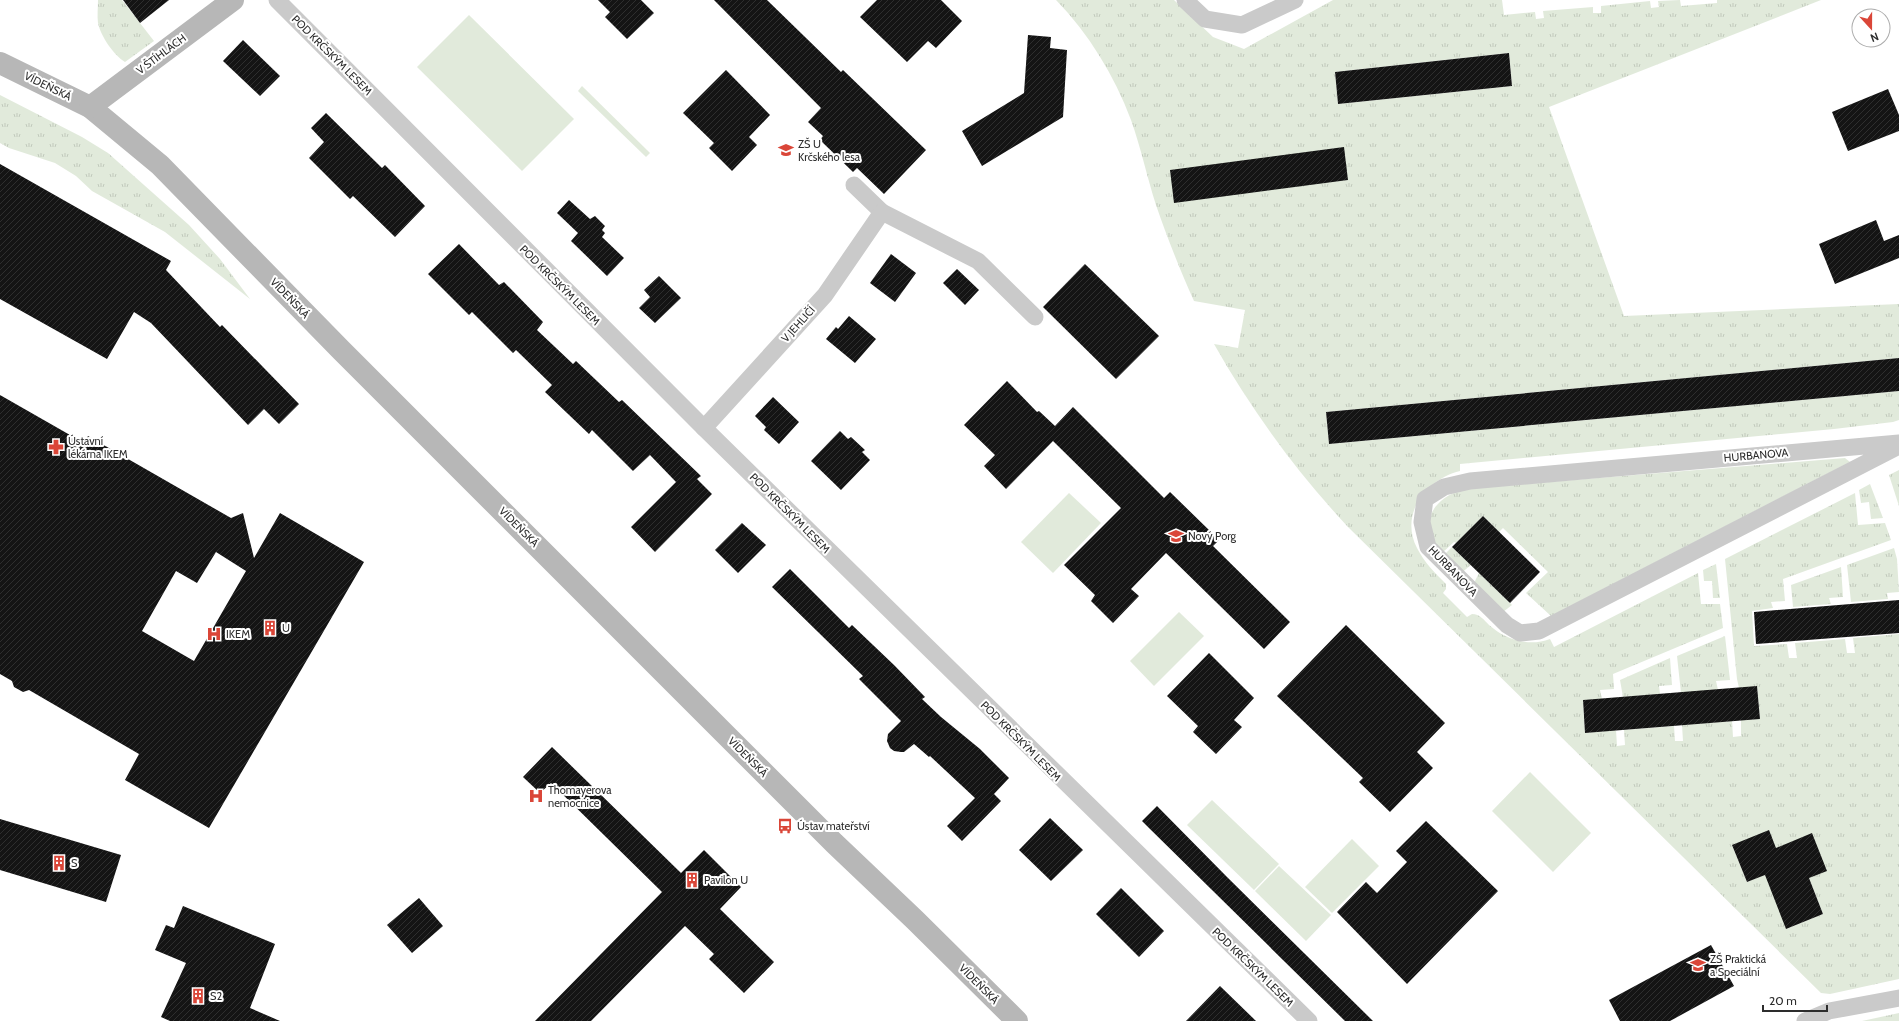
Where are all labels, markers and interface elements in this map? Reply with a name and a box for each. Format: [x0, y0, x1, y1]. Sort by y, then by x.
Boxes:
north arrow [1851, 8, 1891, 48]
street label: POD KRČSKÝM LESEM [289, 12, 375, 98]
text: N [1868, 29, 1881, 45]
street label: V ŠTÍHLÁCH [133, 31, 189, 77]
street label: VÍDEŇSKÁ [22, 69, 74, 104]
place label: ZŠ U Krčského lesa [798, 137, 861, 164]
school or university icon: ZŠ U Krčského lesa [777, 141, 795, 159]
street label: POD KRČSKÝM LESEM [517, 242, 603, 328]
street label: VÍDEŇSKÁ [267, 275, 313, 321]
street label: V JEHLIČÍ [778, 303, 818, 345]
place label: Ústavní lékárna IKEM [68, 434, 128, 461]
pharmacy icon: Ústavní lékárna IKEM [47, 438, 65, 456]
street label: HURBANOVA [1723, 445, 1789, 465]
street label: POD KRČSKÝM LESEM [747, 470, 833, 556]
street label: VÍDEŇSKÁ [496, 504, 542, 550]
school or university icon: Nový Porg [1167, 527, 1185, 545]
place label: Nový Porg [1188, 529, 1237, 543]
street label: HURBANOVA [1425, 543, 1481, 599]
building icon: U [261, 619, 279, 637]
place label: U [282, 621, 290, 635]
hospital icon: IKEM [205, 625, 223, 643]
place label: IKEM [226, 627, 250, 641]
street label: POD KRČSKÝM LESEM [978, 698, 1064, 784]
street label: VÍDEŇSKÁ [725, 734, 771, 780]
place label: Thomayerova nemocnice [548, 783, 612, 810]
hospital icon: Thomayerova nemocnice [527, 787, 545, 805]
bus stop icon: Ústav mateřství [776, 817, 794, 835]
place label: Ústav mateřství [797, 819, 870, 833]
building icon: S [50, 854, 68, 872]
place label: S [71, 856, 78, 870]
building icon: Pavilon U [683, 871, 701, 889]
place label: Pavilon U [704, 873, 748, 887]
street label: POD KRČSKÝM LESEM [1209, 924, 1297, 1010]
place label: ZŠ Praktická a Speciální [1710, 952, 1767, 979]
school or university icon: ZŠ Praktická a Speciální [1689, 956, 1707, 974]
street label: VÍDEŇSKÁ [956, 961, 1002, 1007]
building icon: S2 [189, 987, 207, 1005]
scale bar [1763, 987, 1827, 1013]
place label: S2 [210, 989, 222, 1003]
text: 20 m [1769, 993, 1797, 1008]

